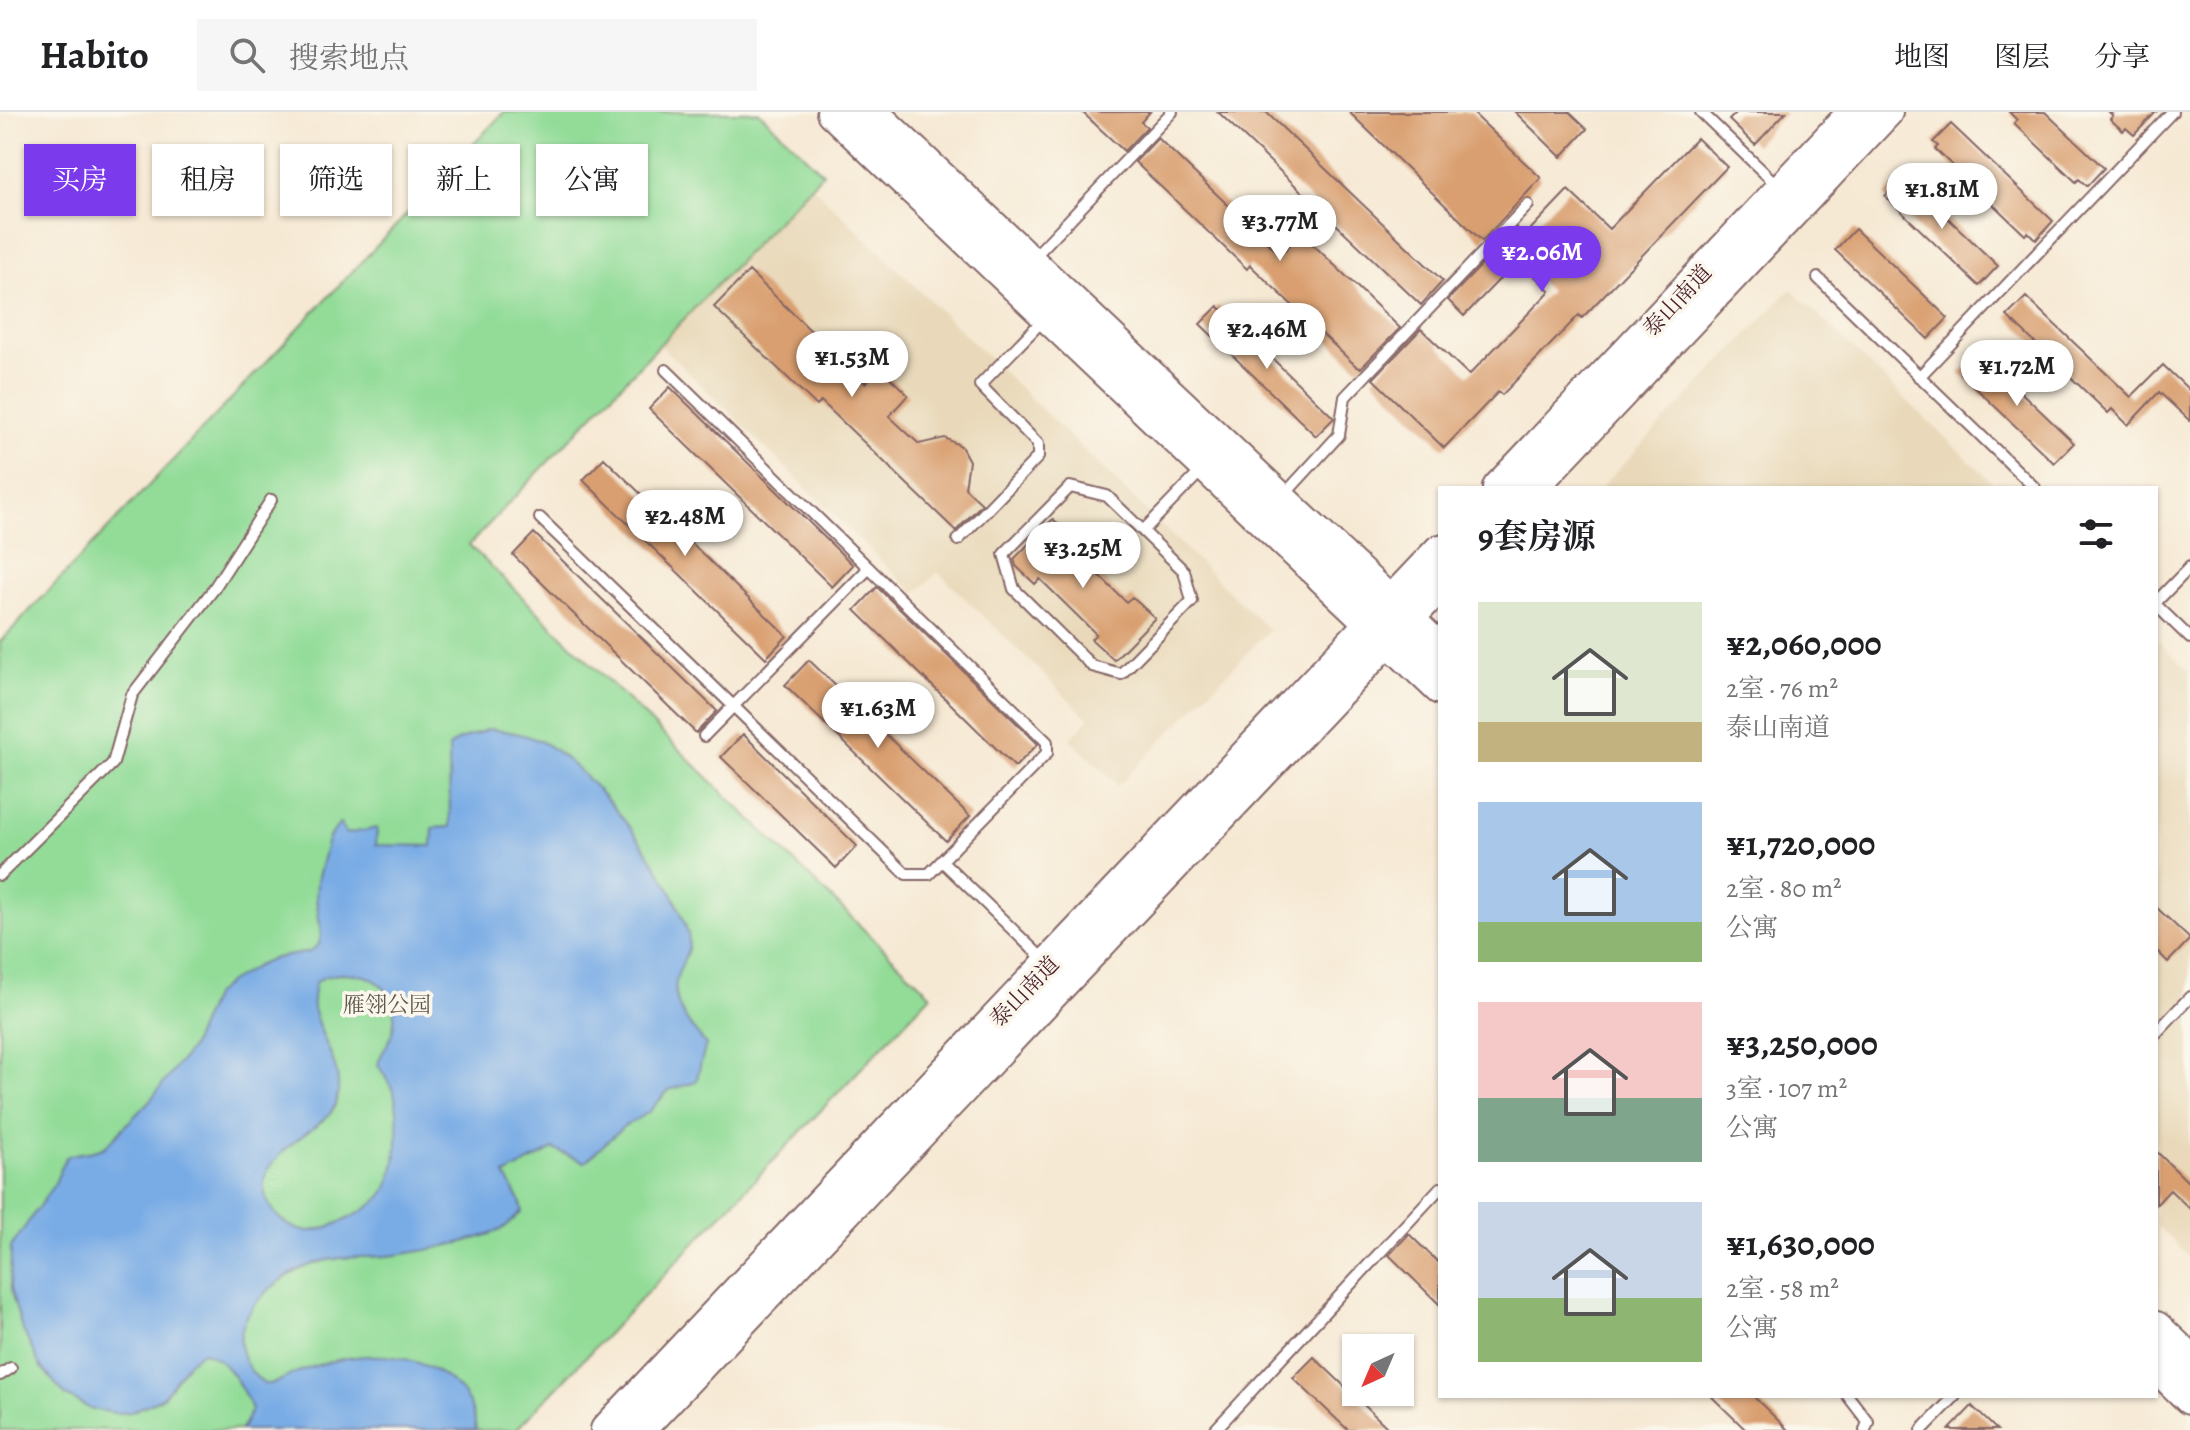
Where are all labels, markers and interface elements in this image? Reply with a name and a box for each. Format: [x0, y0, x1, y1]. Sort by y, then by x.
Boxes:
search box [197, 19, 757, 91]
text: Habito [40, 29, 149, 81]
icon: search [225, 33, 269, 77]
text: 搜索地点 [289, 38, 409, 78]
text: 地图 [1894, 38, 1950, 76]
text: 图层 [1994, 38, 2050, 76]
text: 分享 [2094, 38, 2150, 76]
chip: 买房 [24, 144, 136, 216]
chip: 租房 [152, 144, 264, 216]
chip: 筛选 [280, 144, 392, 216]
chip: 新上 [408, 144, 520, 216]
chip: 公寓 [536, 144, 648, 216]
pin: ¥1.81M [1877, 163, 2007, 231]
text: ¥1.81M [1904, 171, 1980, 206]
pin: ¥3.77M [1215, 195, 1345, 263]
text: ¥3.77M [1241, 203, 1319, 238]
pin: ¥2.06M [1477, 226, 1607, 294]
text: ¥2.06M [1501, 234, 1583, 269]
street label: 泰山南道 [1637, 258, 1719, 343]
pin: ¥2.46M [1202, 303, 1332, 371]
text: ¥2.46M [1227, 311, 1307, 346]
pin: ¥1.53M [787, 331, 917, 399]
text: ¥1.53M [814, 339, 890, 374]
pin: ¥1.72M [1952, 340, 2082, 408]
text: ¥1.72M [1979, 348, 2055, 383]
pin: ¥2.48M [620, 490, 750, 558]
text: ¥2.48M [644, 498, 726, 533]
icon: filters [2074, 512, 2118, 556]
text: 9套房源 [1478, 513, 1596, 560]
pin: ¥3.25M [1018, 522, 1148, 590]
text: ¥3.25M [1044, 530, 1122, 565]
text: ¥2,060,000 [1726, 620, 1882, 667]
icon: home [1542, 634, 1638, 730]
text: 2室 · 76 m² [1726, 671, 1838, 706]
pin: ¥1.63M [813, 682, 943, 750]
text: ¥1.63M [840, 690, 916, 725]
text: 泰山南道 [1726, 710, 1830, 745]
text: ¥1,720,000 [1726, 820, 1875, 867]
icon: home [1542, 834, 1638, 930]
text: 2室 · 80 m² [1726, 871, 1842, 906]
text: 公寓 [1726, 910, 1778, 945]
street label: 泰山南道 [983, 950, 1066, 1034]
park label: 雁翎公园 [343, 990, 431, 1020]
text: ¥3,250,000 [1726, 1020, 1878, 1067]
icon: home [1542, 1034, 1638, 1130]
text: 3室 · 107 m² [1726, 1071, 1847, 1106]
text: 公寓 [1726, 1110, 1778, 1145]
text: ¥1,630,000 [1726, 1220, 1875, 1267]
icon: home [1542, 1234, 1638, 1330]
text: 2室 · 58 m² [1726, 1271, 1839, 1306]
text: 公寓 [1726, 1310, 1778, 1345]
north arrow [1342, 1334, 1414, 1406]
map controls [1342, 1334, 1414, 1406]

